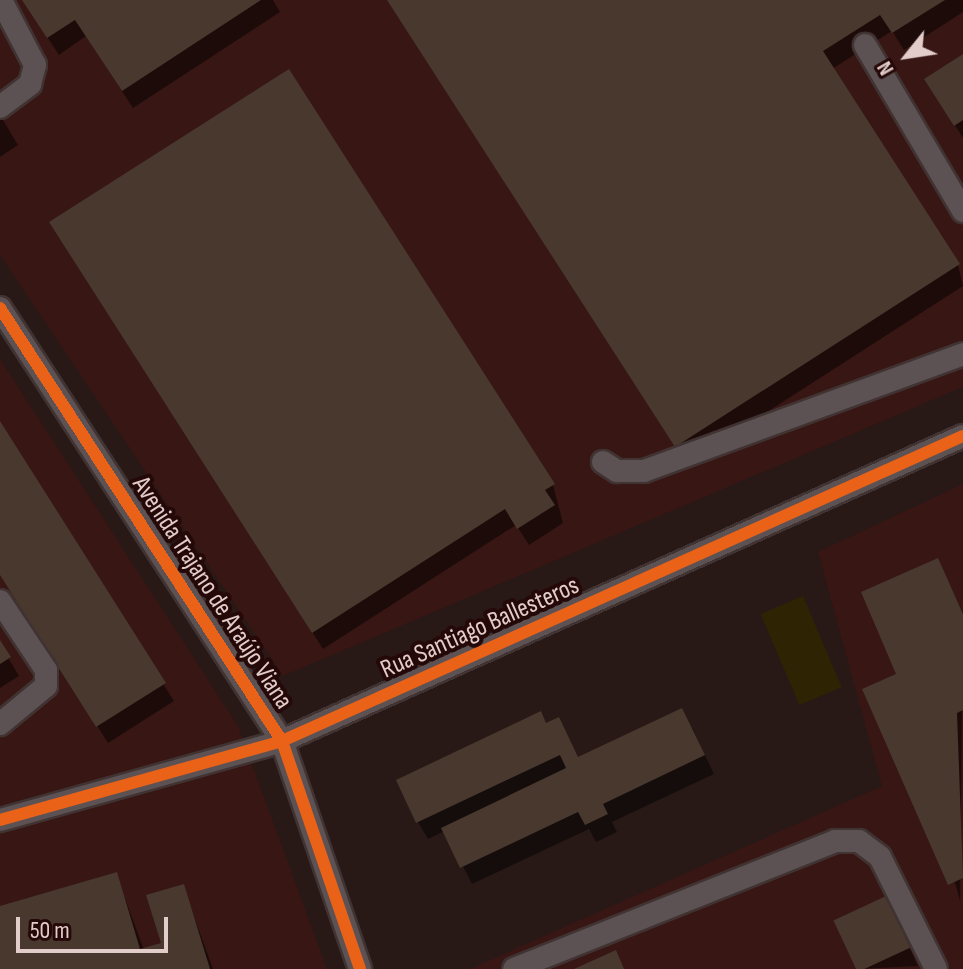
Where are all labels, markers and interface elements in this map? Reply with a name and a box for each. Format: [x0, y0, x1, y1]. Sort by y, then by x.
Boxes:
north arrow [867, 16, 947, 96]
text: N [871, 56, 900, 80]
street label: Avenida Trajano de Araújo Viana [125, 471, 299, 715]
street label: Rua Santiago Ballesteros [376, 570, 584, 686]
scale bar [20, 901, 172, 951]
text: 50 m [30, 916, 70, 945]

